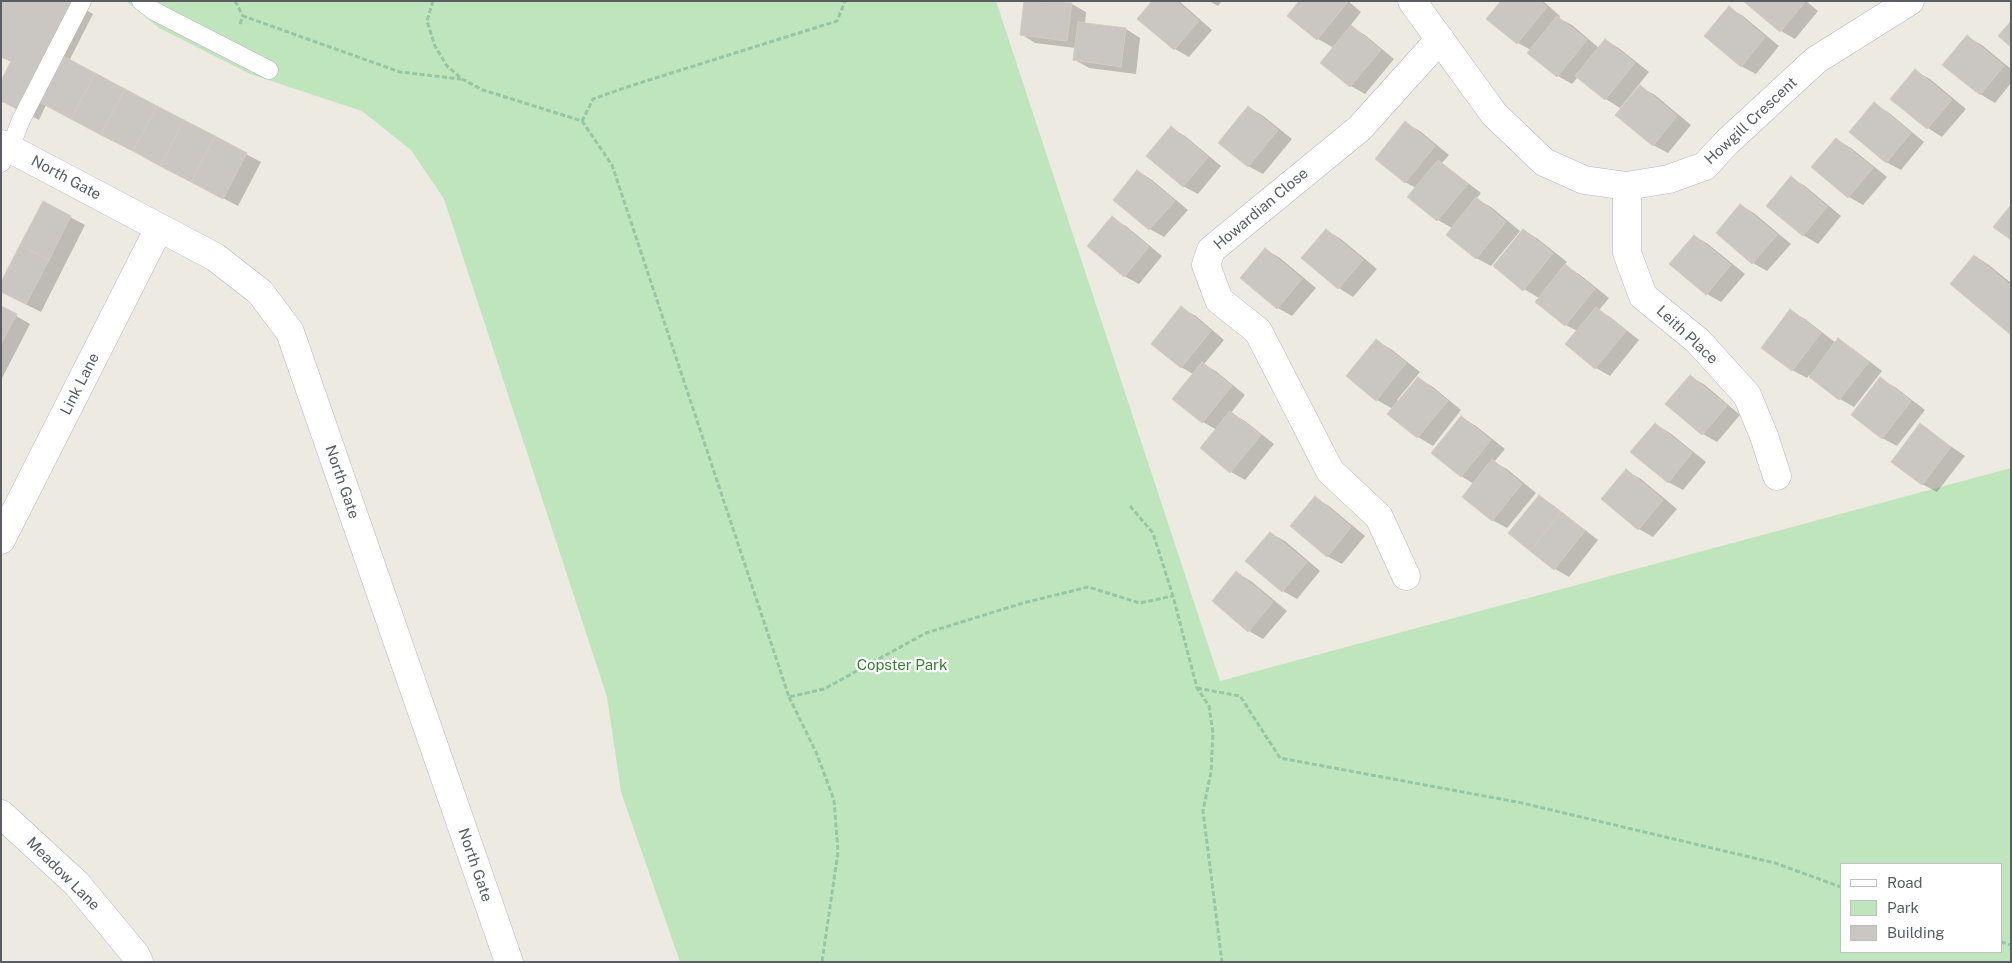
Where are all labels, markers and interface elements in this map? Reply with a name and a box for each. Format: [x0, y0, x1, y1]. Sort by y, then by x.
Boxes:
street label: Howgill Crescent [1701, 74, 1801, 168]
street label: North Gate [28, 152, 104, 204]
street label: Howardian Close [1210, 164, 1312, 254]
street label: Leith Place [1652, 302, 1722, 368]
street label: Link Lane [57, 350, 103, 418]
street label: North Gate [321, 443, 363, 521]
park label: Copster Park [857, 656, 947, 674]
street label: North Gate [454, 826, 496, 904]
street label: Meadow Lane [23, 834, 103, 914]
legend [1840, 863, 2002, 953]
text: Road [1887, 874, 1923, 891]
text: Park [1887, 899, 1919, 916]
text: Building [1887, 924, 1945, 941]

